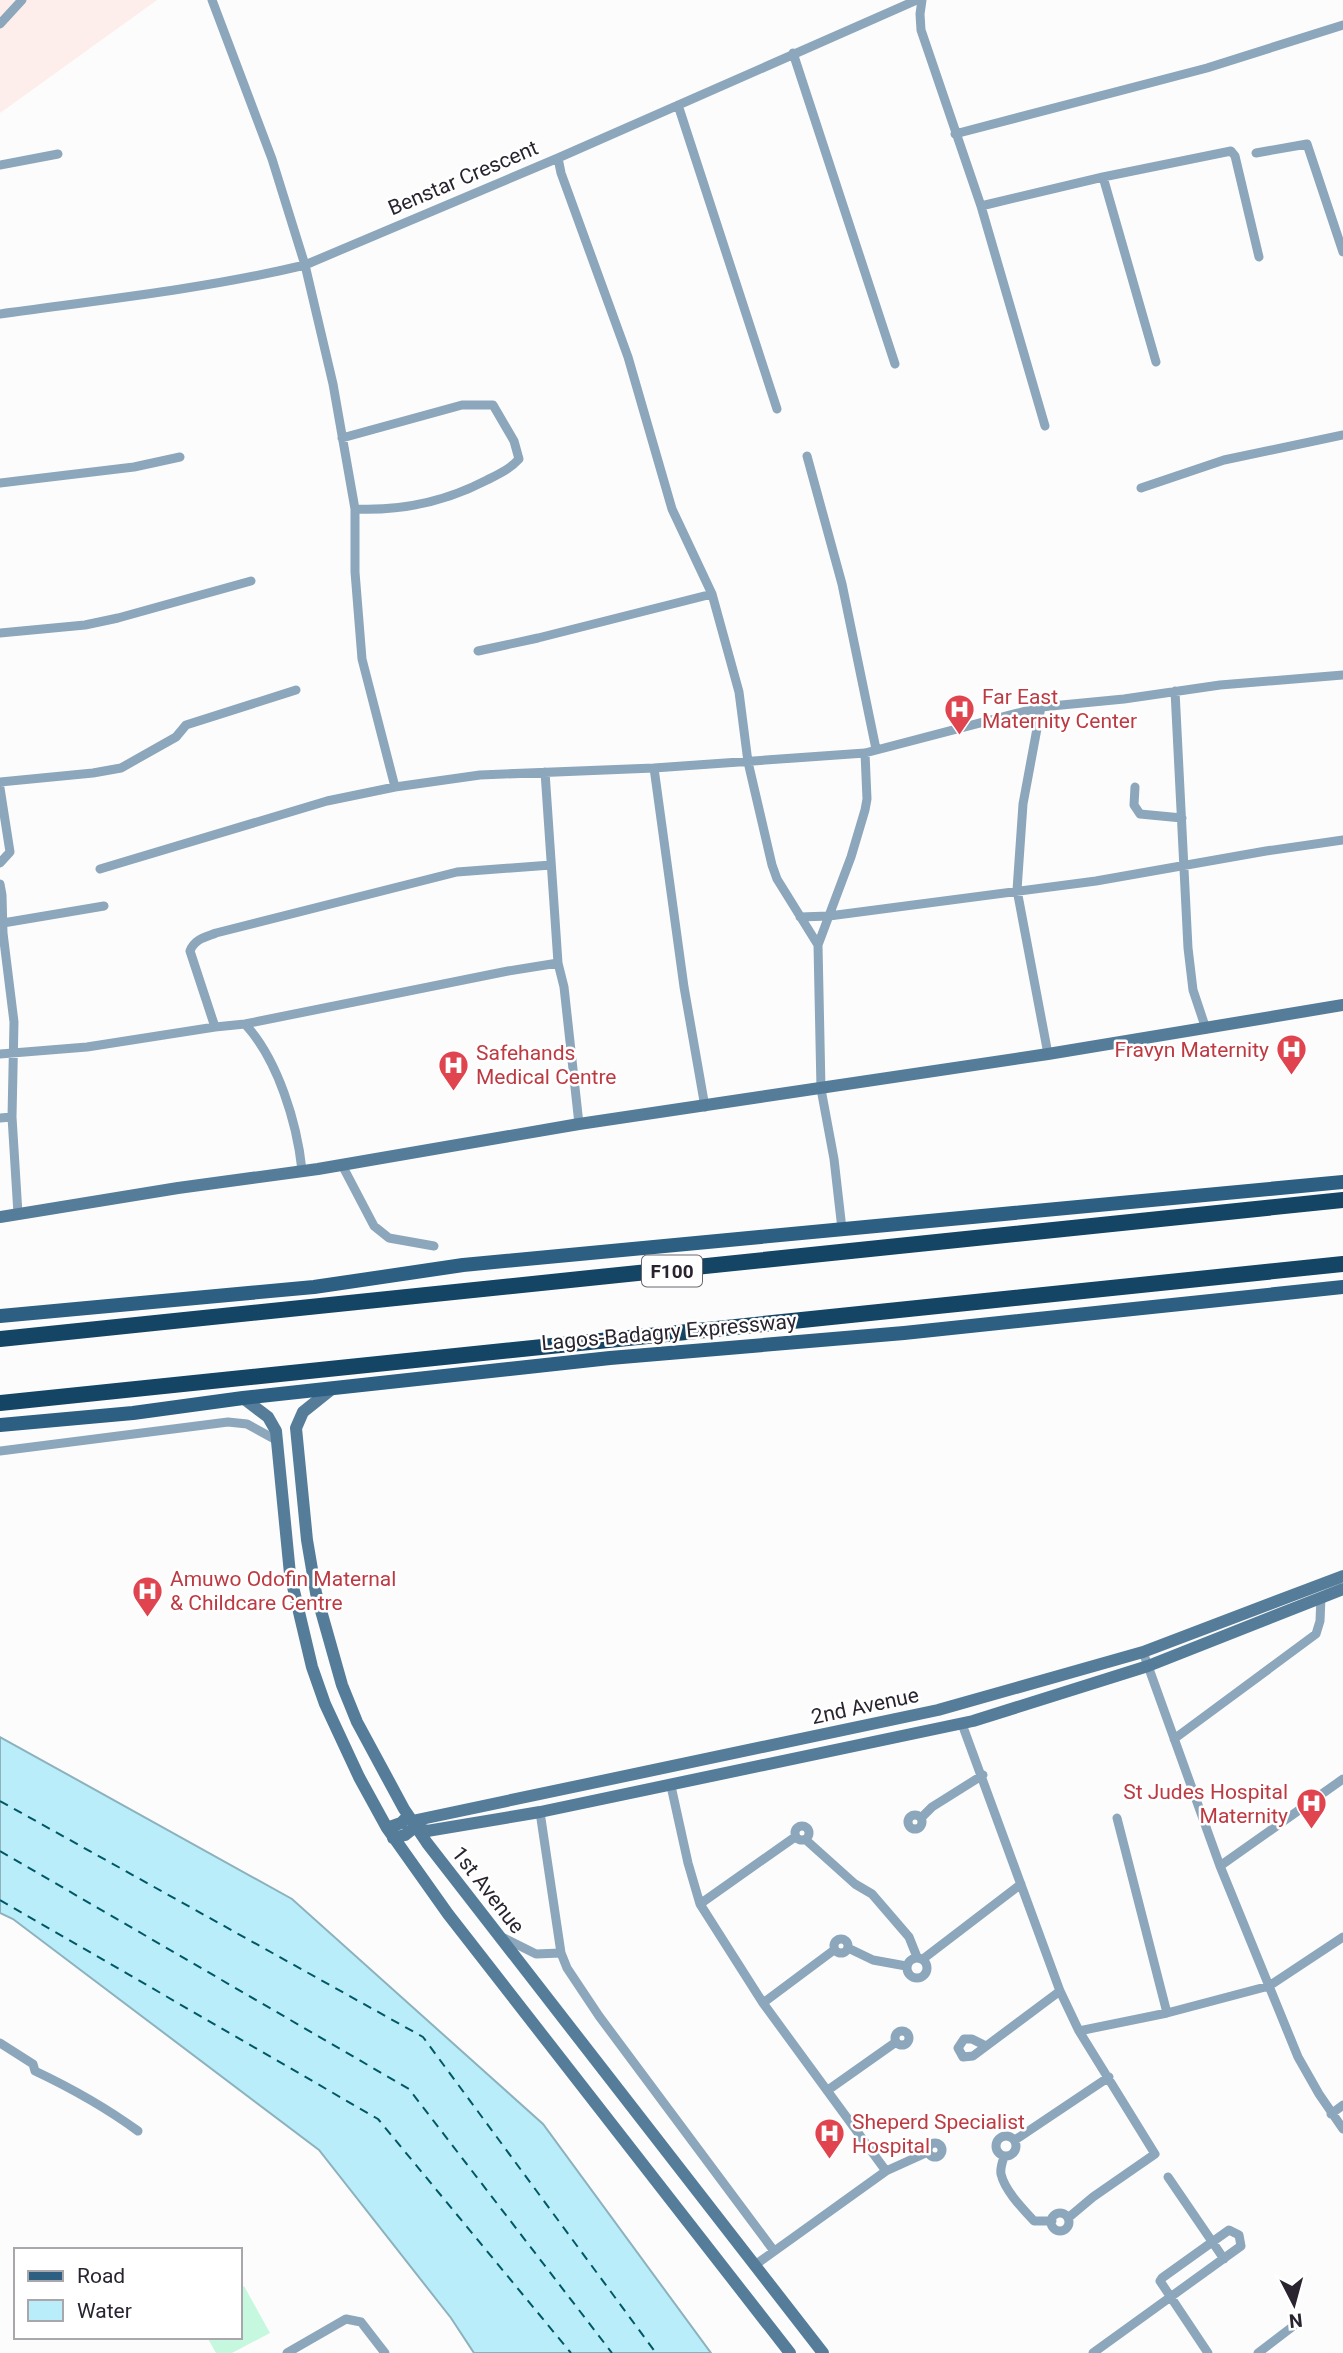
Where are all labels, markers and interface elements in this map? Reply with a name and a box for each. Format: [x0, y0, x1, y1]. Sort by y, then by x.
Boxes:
street label: Benstar Crescent [384, 136, 542, 220]
place label: Far East Maternity Center [982, 685, 1137, 733]
hospital icon: Far East Maternity Center [942, 692, 976, 736]
hospital icon: Fravyn Maternity [1275, 1033, 1309, 1077]
place label: Fravyn Maternity [1114, 1038, 1269, 1062]
place label: Safehands Medical Centre [476, 1041, 616, 1089]
hospital icon: Safehands Medical Centre [436, 1048, 470, 1092]
road number: F100 [642, 1256, 702, 1287]
street label: Lagos-Badagry Expressway [540, 1309, 798, 1355]
place label: Amuwo Odofin Maternal & Childcare Centre [170, 1567, 396, 1615]
hospital icon: Amuwo Odofin Maternal & Childcare Centre [130, 1574, 164, 1618]
street label: 2nd Avenue [809, 1683, 921, 1729]
place label: St Judes Hospital Maternity [1123, 1780, 1288, 1828]
hospital icon: St Judes Hospital Maternity [1294, 1787, 1328, 1831]
street label: 1st Avenue [447, 1842, 529, 1938]
place label: Sheperd Specialist Hospital [852, 2110, 1025, 2158]
hospital icon: Sheperd Specialist Hospital [812, 2117, 846, 2161]
legend [14, 2248, 242, 2339]
text: Road [77, 2264, 125, 2288]
north arrow [1259, 2269, 1329, 2339]
text: Water [77, 2299, 132, 2323]
text: N [1288, 2308, 1304, 2333]

